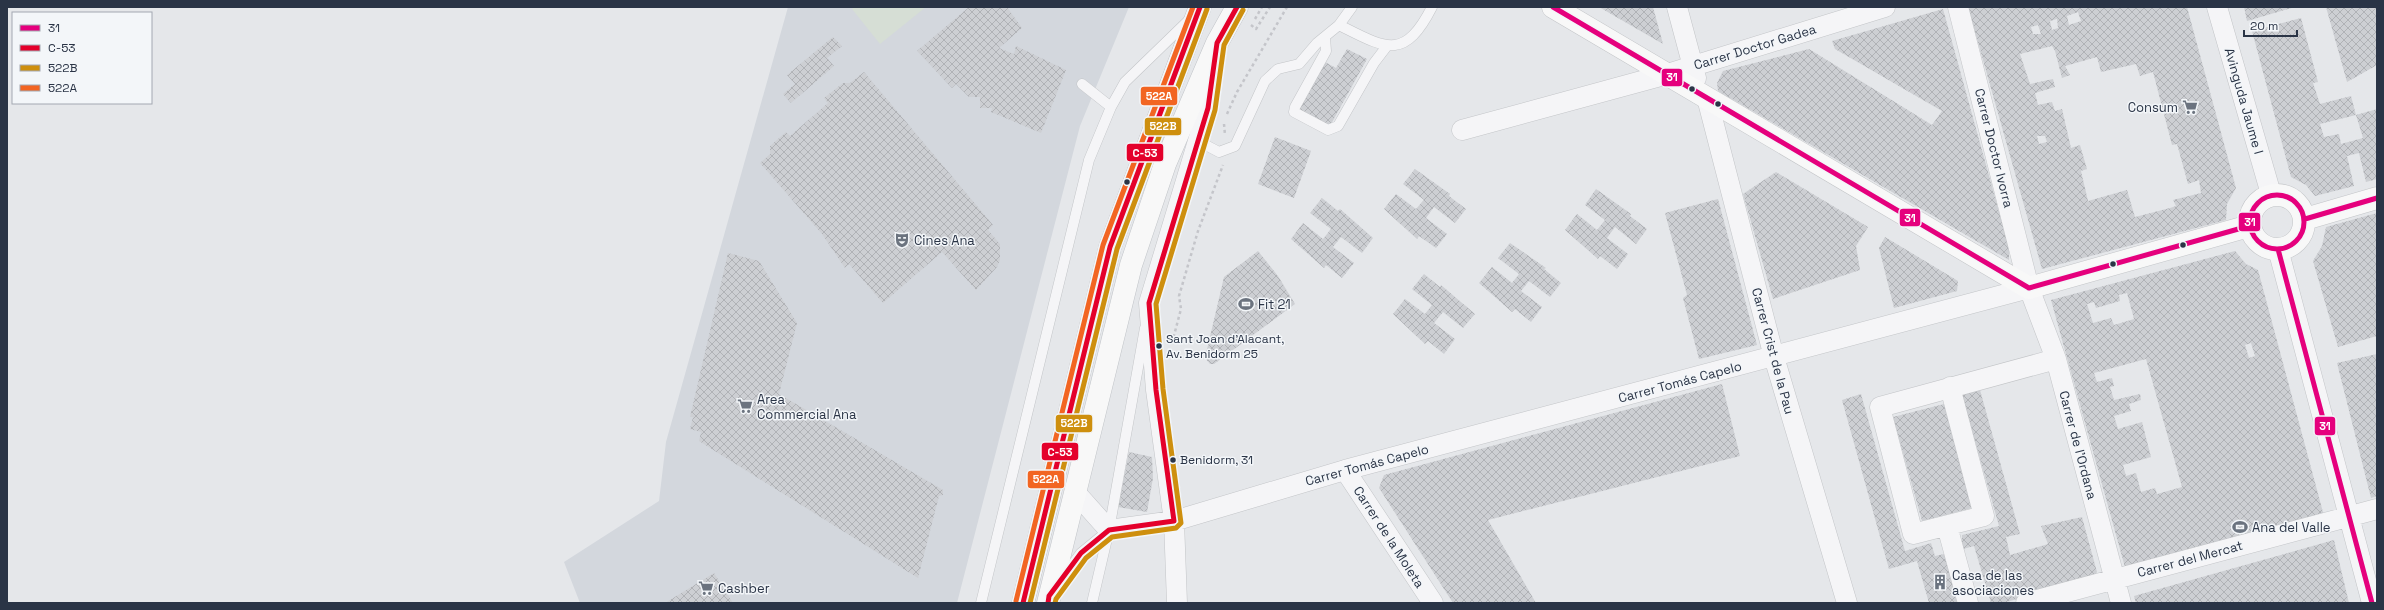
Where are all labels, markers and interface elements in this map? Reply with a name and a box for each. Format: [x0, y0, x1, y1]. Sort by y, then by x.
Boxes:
legend [12, 12, 152, 104]
scale bar [2244, 12, 2297, 38]
text: 20 m [2250, 18, 2278, 34]
text: 31 [48, 20, 60, 36]
street label: Carrer Doctor Gadea [1692, 20, 1819, 74]
text: C-53 [48, 40, 76, 56]
street label: Avinguda Jaume I [2221, 46, 2267, 156]
text: 522B [48, 60, 78, 76]
line badge: 31 [1661, 68, 1683, 87]
text: 31 [1666, 70, 1678, 84]
text: 522A [48, 80, 78, 96]
unlabelled marker [1687, 84, 1697, 94]
line badge: 522A [1140, 86, 1178, 106]
street label: Carrer Doctor Ivorra [1971, 86, 2017, 210]
text: 522A [1146, 89, 1172, 103]
supermarket icon: Consum [2181, 98, 2199, 116]
unlabelled marker [1713, 99, 1723, 109]
place label: Consum [2128, 99, 2178, 116]
line badge: 522B [1144, 117, 1182, 136]
text: 522B [1150, 119, 1176, 133]
line badge: C-53 [1126, 143, 1164, 162]
text: C-53 [1132, 146, 1158, 160]
unlabelled marker [1122, 177, 1132, 187]
line badge: 31 [1899, 208, 1921, 227]
text: 31 [1904, 211, 1916, 225]
line badge: 31 [2238, 212, 2261, 232]
text: 31 [2244, 215, 2256, 229]
theatre icon: Cines Ana [893, 231, 911, 249]
place label: Cines Ana [914, 232, 975, 249]
unlabelled marker [2178, 240, 2188, 250]
unlabelled marker [2108, 259, 2118, 269]
street label: Carrer Crist de la Pau [1748, 286, 1798, 416]
sports icon: Fit 21 [1237, 295, 1255, 313]
place label: Fit 21 [1258, 296, 1291, 313]
place label: Sant Joan d'Alacant, Av. Benidorm 25 [1166, 331, 1284, 362]
marker: Sant Joan d'Alacant, Av. Benidorm 25 [1154, 341, 1164, 351]
street label: Carrer Tomás Capelo [1616, 357, 1744, 407]
street label: Carrer de l'Ordana [2055, 389, 2101, 502]
place label: Area Commercial Ana [757, 391, 857, 423]
supermarket icon: Area Commercial Ana [736, 397, 754, 415]
line badge: 522B [1055, 414, 1093, 433]
text: 522B [1061, 416, 1087, 430]
line badge: 31 [2314, 416, 2336, 436]
text: 31 [2319, 419, 2331, 433]
street label: Carrer Tomás Capelo [1303, 440, 1431, 490]
line badge: C-53 [1041, 442, 1079, 461]
text: C-53 [1047, 445, 1073, 459]
place label: Benidorm, 31 [1180, 452, 1253, 468]
marker: Benidorm, 31 [1168, 455, 1178, 465]
line badge: 522A [1027, 470, 1065, 489]
text: 522A [1033, 472, 1059, 486]
street label: Carrer de la Moleta [1350, 483, 1429, 592]
sports icon: Ana del Valle [2231, 518, 2249, 536]
place label: Ana del Valle [2252, 519, 2331, 536]
street label: Carrer del Mercat [2135, 537, 2245, 581]
place label: Casa de las asociaciones [1952, 567, 2034, 599]
building icon: Casa de las asociaciones [1931, 573, 1949, 591]
supermarket icon: Cashber [697, 579, 715, 597]
place label: Cashber [718, 580, 770, 597]

